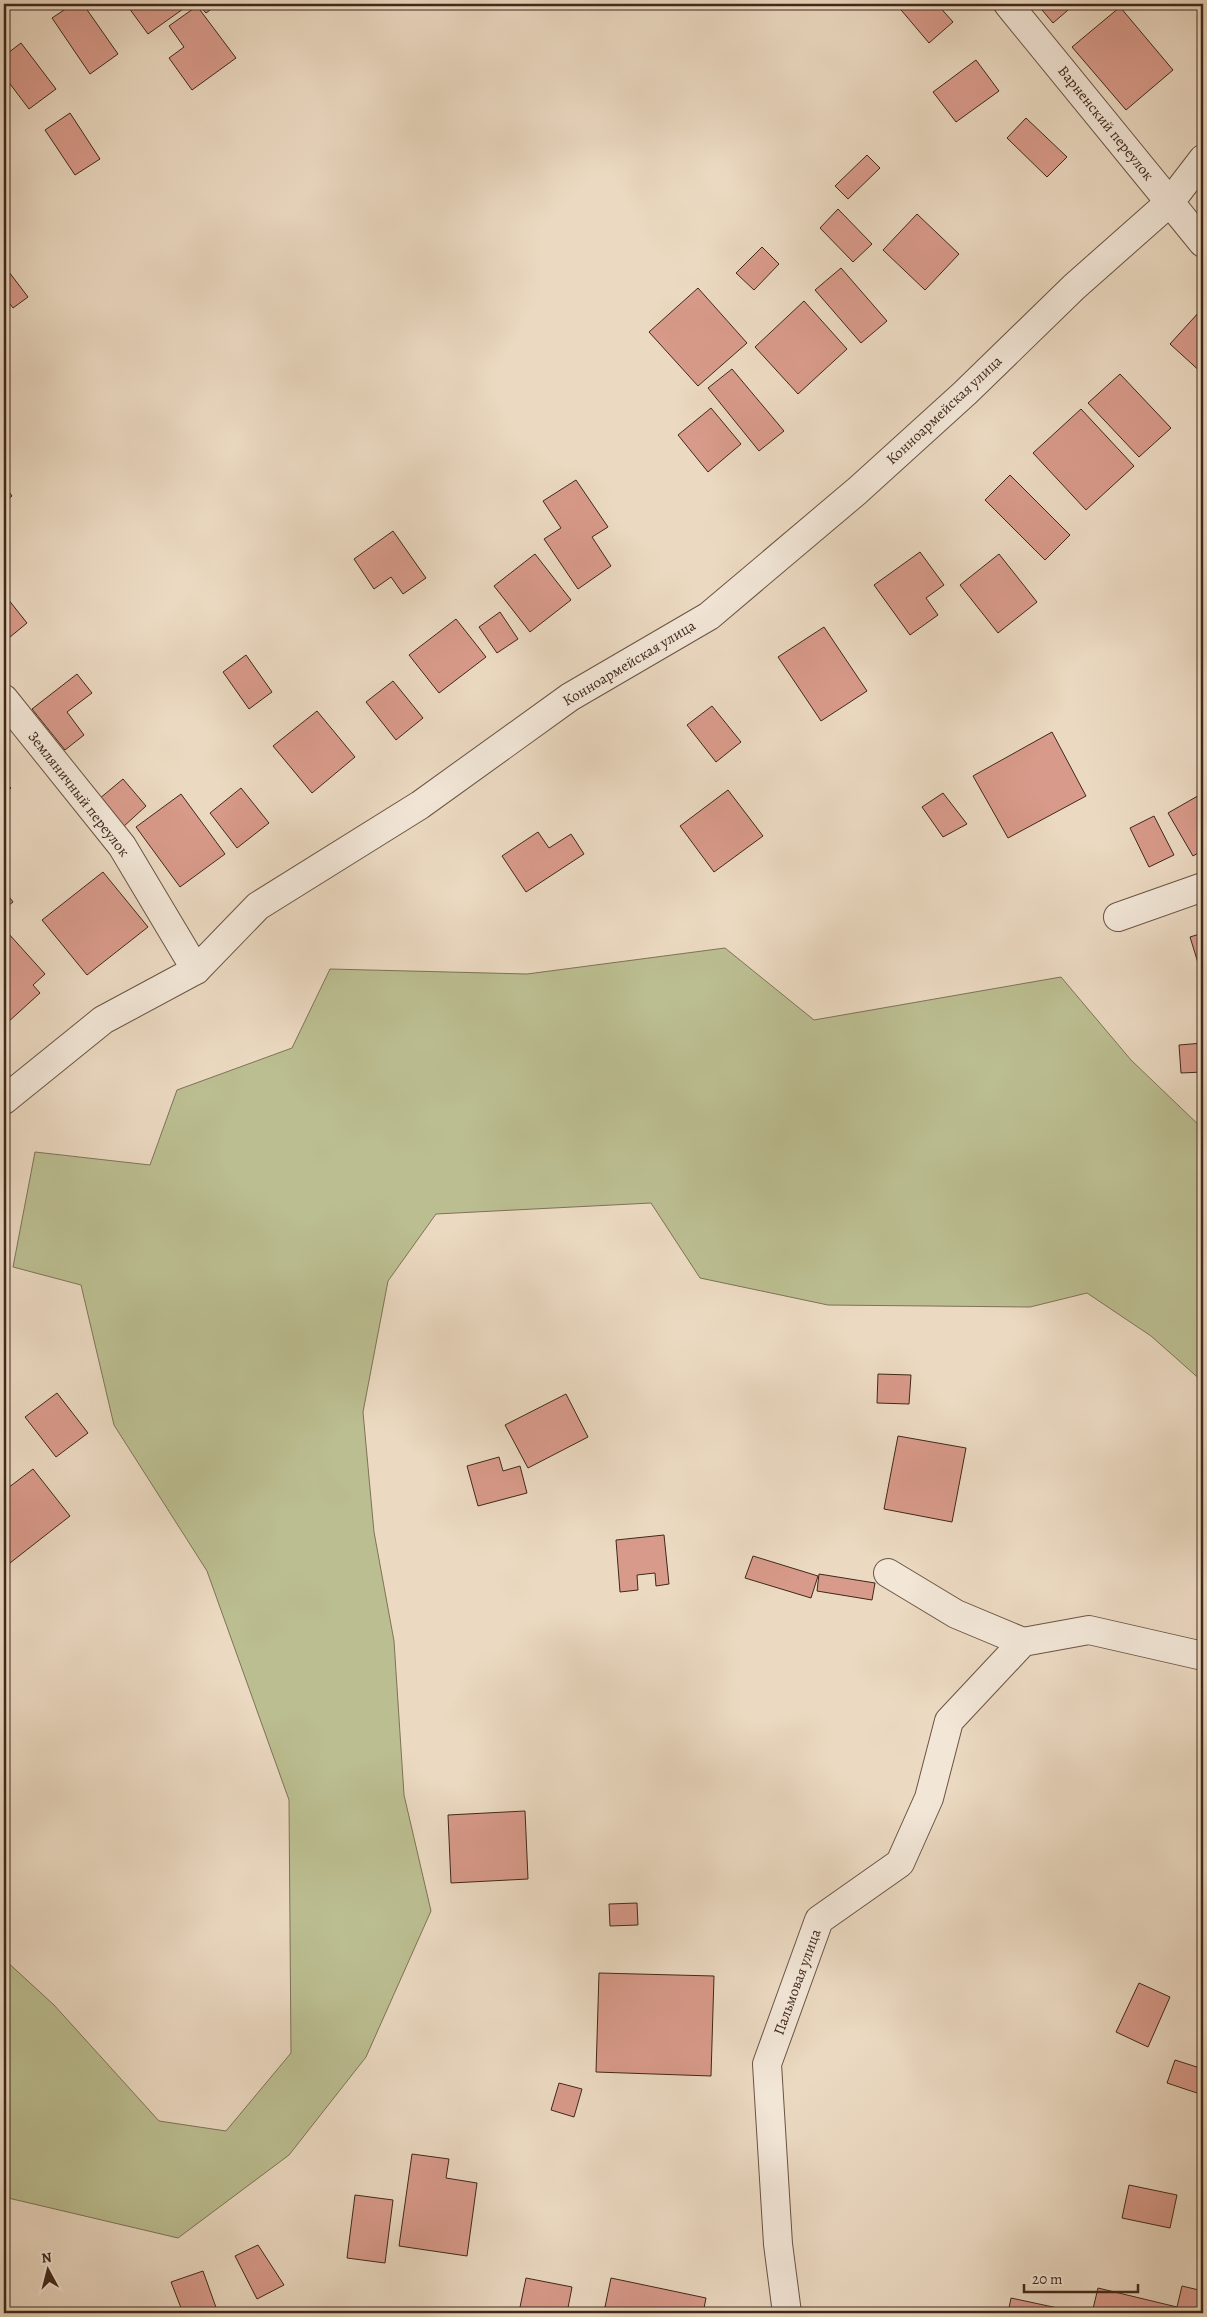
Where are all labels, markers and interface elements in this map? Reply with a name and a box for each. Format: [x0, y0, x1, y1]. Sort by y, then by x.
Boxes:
street label: Варненский переулок [1053, 61, 1159, 185]
street label: Конноармейская улица [882, 351, 1006, 469]
street label: Конноармейская улица [559, 615, 699, 711]
street label: Земляничный переулок [24, 727, 135, 861]
street label: Пальмовая улица [769, 1926, 825, 2038]
north arrow [22, 2244, 72, 2294]
text: N [40, 2248, 53, 2268]
scale bar [1024, 2262, 1138, 2294]
text: 20 m [1032, 2269, 1063, 2289]

